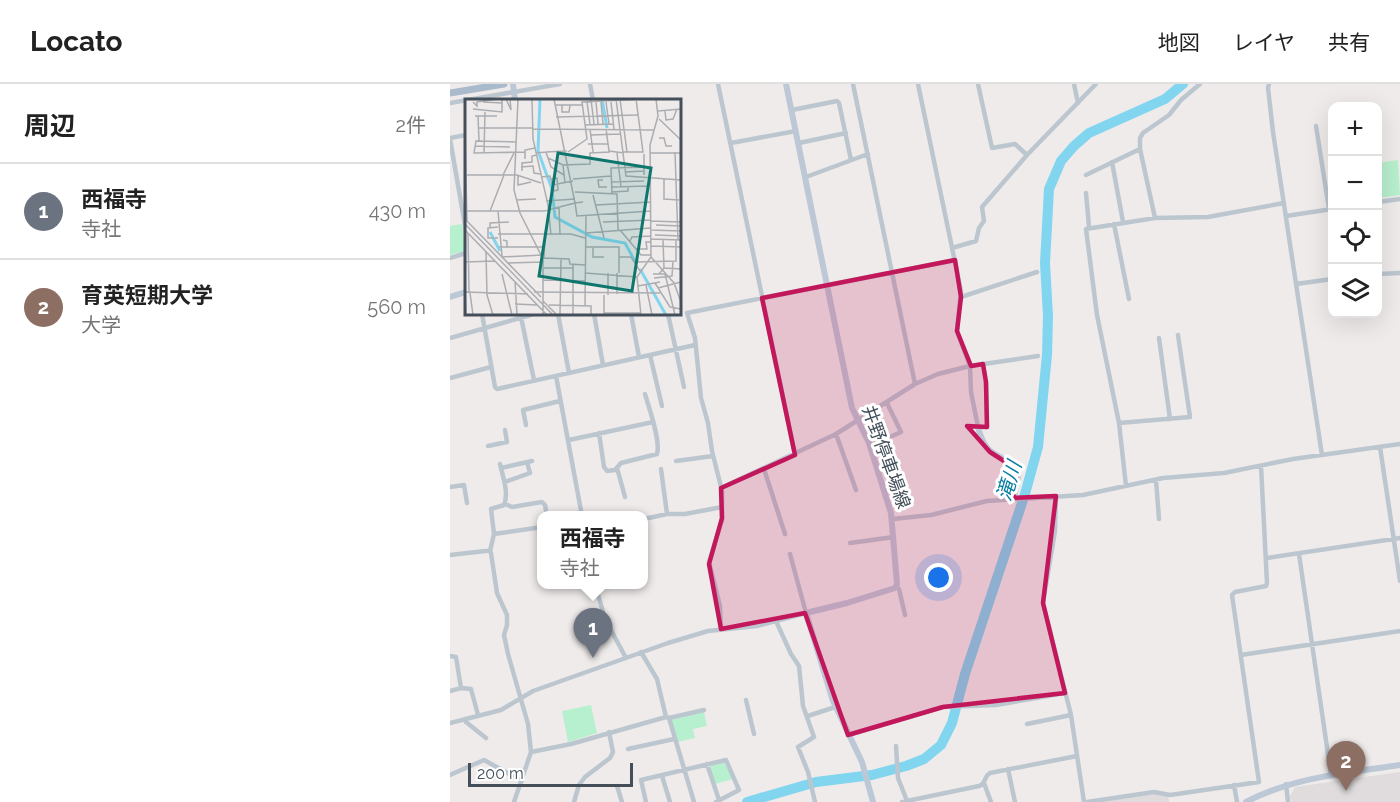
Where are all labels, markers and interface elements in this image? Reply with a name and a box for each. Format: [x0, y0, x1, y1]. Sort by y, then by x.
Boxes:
text: Locato [30, 25, 122, 58]
text: 地図 [1158, 30, 1200, 55]
text: レイヤ [1233, 30, 1295, 55]
text: 共有 [1328, 30, 1370, 55]
inset map [465, 99, 681, 315]
map controls [1328, 102, 1382, 318]
button: + [1328, 102, 1382, 156]
text: 周辺 [24, 111, 76, 141]
text: 2件 [396, 113, 426, 137]
button: − [1328, 156, 1382, 210]
text: 西福寺 [81, 186, 147, 212]
text: 1 [39, 199, 48, 223]
text: 430 m [369, 199, 426, 223]
button: locate [1328, 210, 1382, 264]
text: 寺社 [81, 217, 121, 241]
button: layers [1328, 264, 1382, 318]
text: 育英短期大学 [81, 282, 213, 308]
text: 2 [38, 295, 49, 319]
text: 560 m [367, 295, 426, 319]
text: 大学 [81, 313, 121, 337]
street label: 井野停車場線 [858, 402, 915, 511]
water label: 滝川 [992, 456, 1027, 504]
popup [537, 511, 648, 589]
text: 西福寺 [559, 525, 626, 551]
text: 寺社 [559, 556, 599, 580]
your location [924, 563, 953, 592]
pin: 1 [574, 608, 612, 658]
pin: 2 [1326, 742, 1366, 791]
scale bar [468, 760, 633, 788]
text: 200 m [477, 764, 524, 783]

